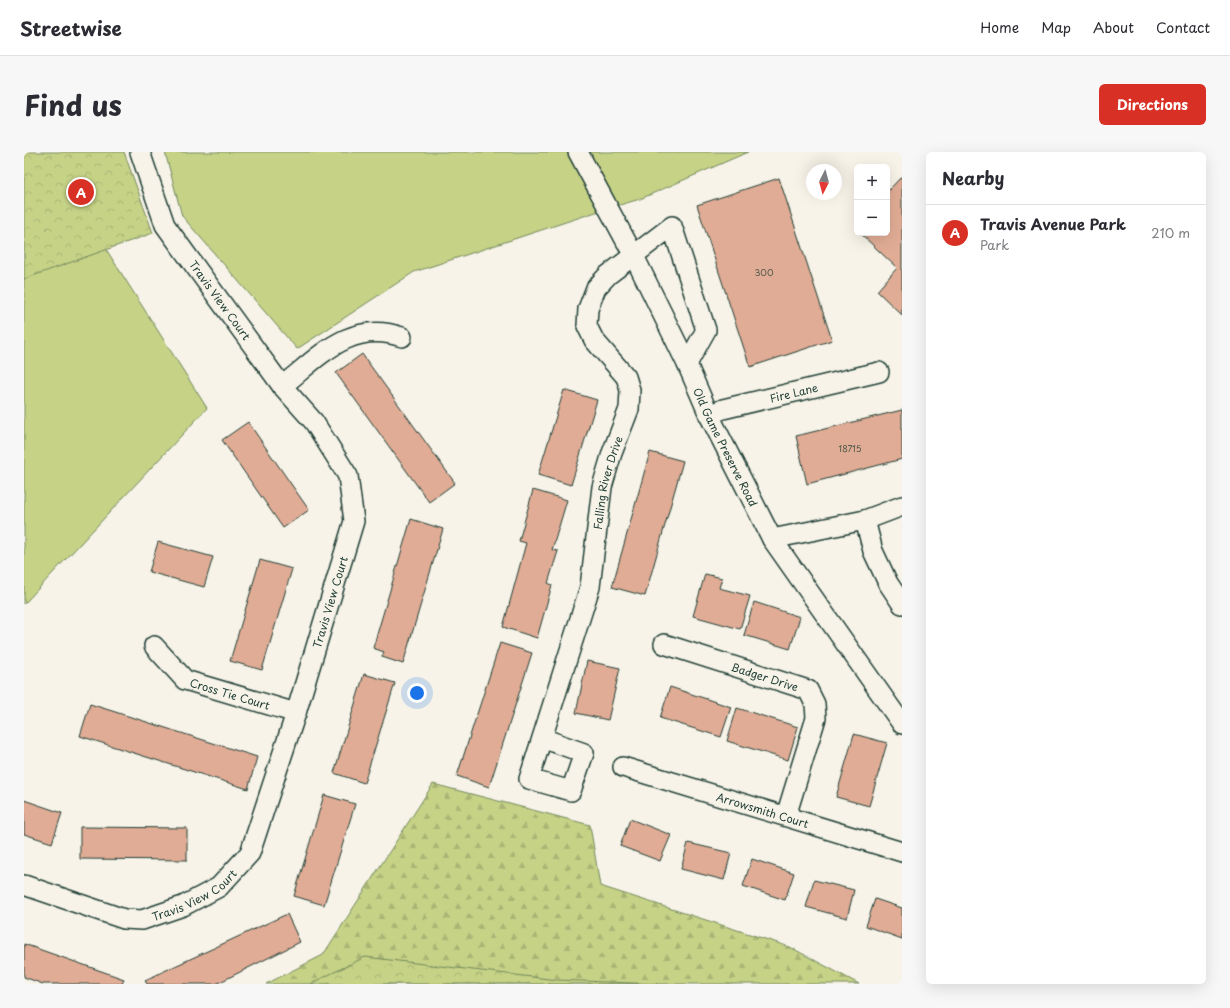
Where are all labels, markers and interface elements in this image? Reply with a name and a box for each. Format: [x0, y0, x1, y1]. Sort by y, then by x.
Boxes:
text: Streetwise [20, 14, 122, 42]
text: Home [980, 17, 1019, 38]
text: Map [1041, 17, 1071, 38]
text: About [1093, 17, 1134, 38]
text: Contact [1156, 17, 1210, 38]
text: Find us [24, 83, 122, 126]
button: Directions [1099, 84, 1206, 125]
north arrow [806, 164, 842, 200]
map controls [854, 164, 890, 236]
button: + [854, 164, 890, 200]
text: Nearby [942, 165, 1004, 191]
pin: A [68, 177, 94, 207]
button: − [854, 200, 890, 236]
text: Travis Avenue Park [980, 212, 1126, 235]
text: A [950, 223, 960, 242]
text: 210 m [1151, 223, 1190, 242]
text: Park [980, 235, 1009, 254]
street label: Travis View Court [185, 257, 255, 344]
house number: 300 [754, 265, 774, 279]
street label: Fire Lane [768, 378, 820, 406]
street label: Old Game Preserve Road [690, 385, 763, 509]
street label: Falling River Drive [588, 433, 626, 530]
house number: 18715 [838, 441, 862, 455]
street label: Travis View Court [308, 554, 352, 650]
street label: Badger Drive [729, 658, 801, 695]
street label: Cross Tie Court [188, 673, 273, 713]
your location [407, 683, 427, 703]
street label: Arrowsmith Court [714, 787, 811, 832]
street label: Travis View Court [149, 865, 240, 925]

